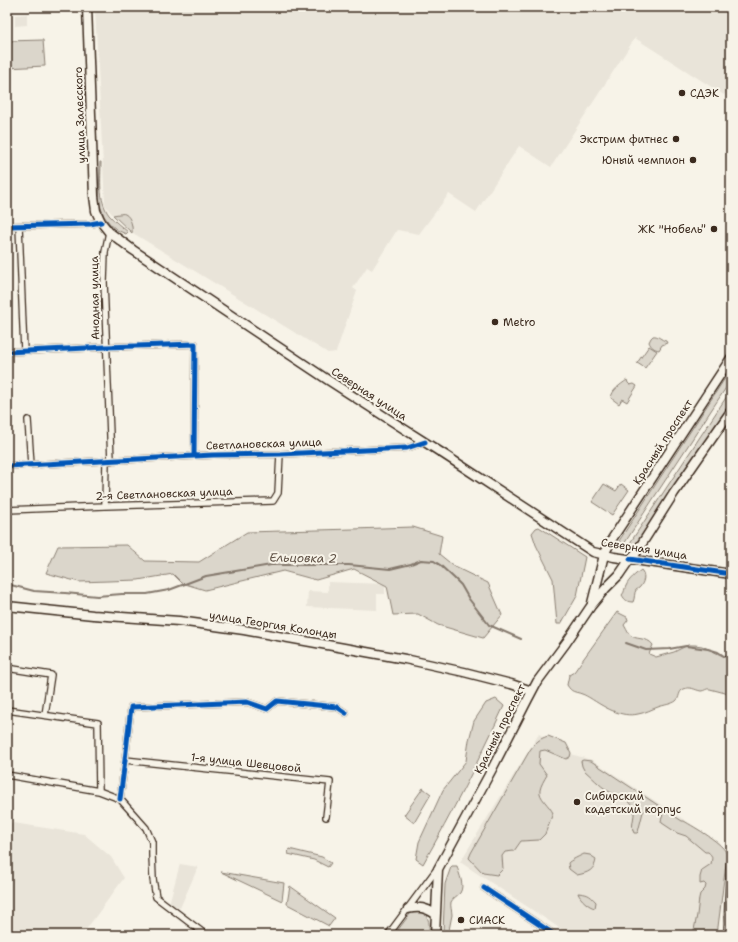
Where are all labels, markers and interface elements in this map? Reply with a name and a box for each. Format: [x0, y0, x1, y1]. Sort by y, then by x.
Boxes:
street label: улица Залесского [71, 66, 89, 164]
place label: СДЭК [690, 86, 719, 101]
marker: СДЭК [677, 88, 687, 98]
place label: Экстрим фитнес [580, 132, 668, 147]
marker: Экстрим фитнес [671, 134, 681, 144]
place label: Юный чемпион [602, 153, 685, 168]
marker: Юный чемпион [688, 155, 698, 165]
place label: ЖК "Нобель" [638, 222, 706, 237]
marker: ЖК "Нобель" [709, 224, 719, 234]
street label: Анодная улица [87, 256, 103, 340]
place label: Metro [503, 315, 536, 330]
marker: Metro [490, 317, 500, 327]
street label: Северная улица [328, 364, 410, 424]
street label: Красный проспект [630, 396, 696, 488]
street label: Светлановская улица [206, 434, 322, 454]
street label: 2-я Светлановская улица [95, 484, 233, 504]
street label: Северная улица [600, 535, 688, 563]
water label: Ельцовка 2 [269, 549, 337, 567]
street label: улица Георгия Колонды [208, 608, 338, 642]
street label: Красный проспект [471, 681, 529, 776]
street label: 1-я улица Шевцовой [190, 750, 302, 776]
place label: Сибирский кадетский корпус [585, 789, 682, 817]
marker: Сибирский кадетский корпус [572, 797, 582, 807]
place label: СИАСК [469, 913, 505, 928]
marker: СИАСК [456, 915, 466, 925]

